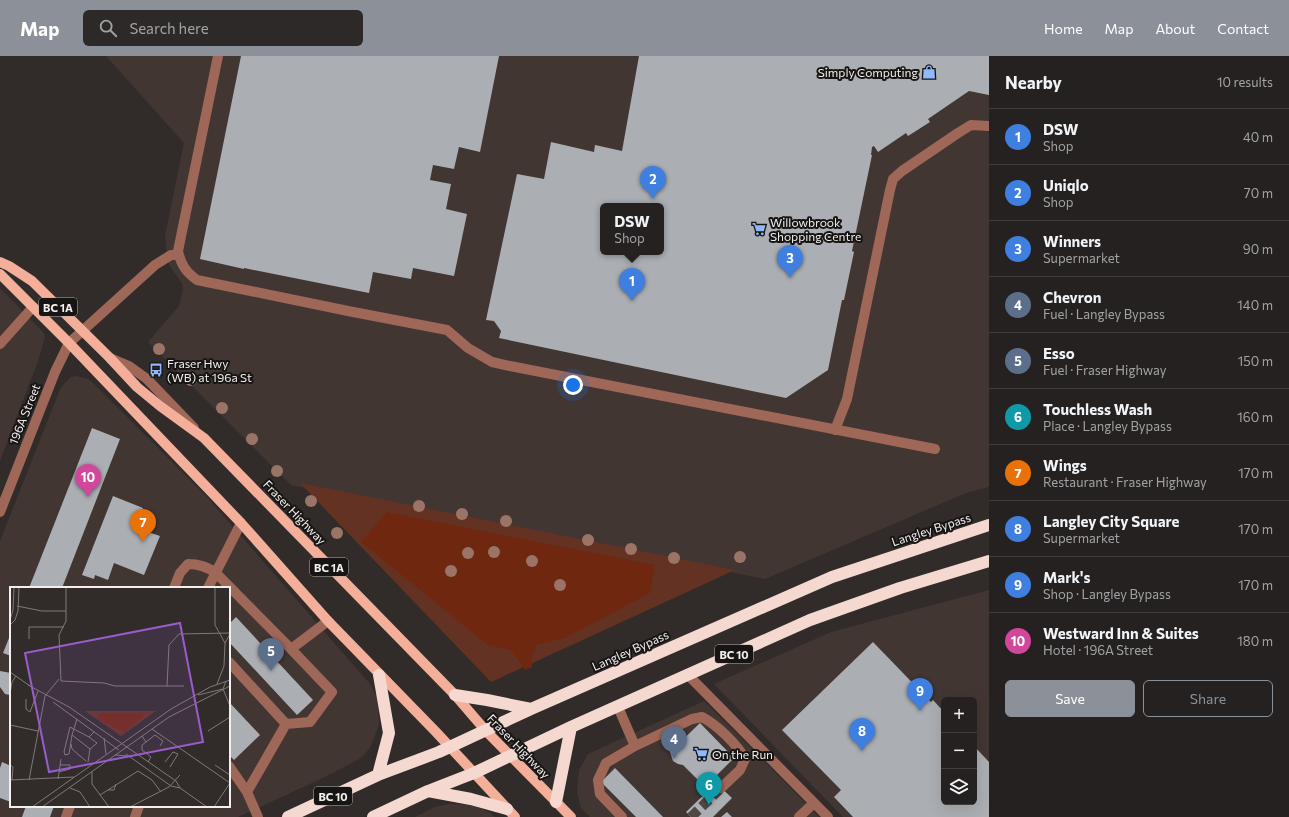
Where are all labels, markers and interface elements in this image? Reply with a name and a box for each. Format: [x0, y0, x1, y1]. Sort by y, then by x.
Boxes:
search box [83, 10, 363, 46]
text: Map [20, 17, 59, 40]
icon: search [97, 17, 119, 39]
text: Search here [129, 19, 209, 37]
text: Home [1044, 20, 1083, 37]
text: Map [1105, 20, 1133, 37]
text: About [1155, 20, 1195, 37]
text: Contact [1217, 20, 1269, 37]
shop icon: Simply Computing [921, 64, 937, 80]
place label: Simply Computing [818, 65, 918, 79]
text: Nearby [1005, 72, 1062, 93]
text: 10 results [1217, 74, 1273, 90]
text: DSW [1043, 120, 1078, 138]
text: 1 [1015, 129, 1021, 145]
text: 40 m [1243, 129, 1273, 145]
text: Shop [1043, 138, 1074, 154]
pin: 2 [640, 166, 666, 199]
text: Uniqlo [1043, 176, 1089, 194]
text: 2 [1014, 185, 1022, 201]
text: 70 m [1244, 185, 1273, 201]
text: Shop [1043, 194, 1074, 210]
popup [600, 203, 664, 255]
text: DSW [614, 212, 650, 230]
place label: Willowbrook Shopping Centre [770, 215, 861, 243]
supermarket icon: Willowbrook Shopping Centre [751, 221, 767, 237]
text: Shop [614, 230, 645, 246]
text: Winners [1043, 232, 1101, 250]
text: 3 [1014, 241, 1022, 257]
text: 90 m [1243, 241, 1273, 257]
pin: 3 [777, 245, 803, 278]
text: Supermarket [1043, 250, 1120, 266]
pin: 1 [619, 268, 645, 301]
text: Chevron [1043, 288, 1101, 306]
text: 4 [1014, 297, 1022, 313]
text: 140 m [1237, 297, 1273, 313]
road number: BC 1A [39, 298, 77, 316]
text: Fuel · Langley Bypass [1043, 306, 1165, 322]
text: Esso [1043, 344, 1075, 362]
text: 5 [1014, 353, 1022, 369]
text: 150 m [1238, 353, 1273, 369]
place label: Fraser Hwy (WB) at 196a St [167, 356, 252, 384]
bus stop icon: Fraser Hwy (WB) at 196a St [148, 362, 164, 378]
text: Fuel · Fraser Highway [1043, 362, 1166, 378]
your location [563, 375, 583, 395]
street label: 196A Street [6, 382, 42, 446]
text: Touchless Wash [1043, 400, 1152, 418]
text: 6 [1014, 409, 1022, 425]
text: 160 m [1237, 409, 1273, 425]
text: Place · Langley Bypass [1043, 418, 1172, 434]
text: Wings [1043, 456, 1087, 474]
pin: 10 [75, 464, 101, 497]
text: 7 [1014, 465, 1022, 481]
text: 170 m [1238, 465, 1273, 481]
text: Restaurant · Fraser Highway [1043, 474, 1207, 490]
street label: Fraser Highway [261, 477, 329, 547]
pin: 7 [130, 509, 156, 542]
street label: Langley Bypass [890, 510, 972, 548]
text: Langley City Square [1043, 512, 1179, 530]
text: 8 [1014, 521, 1022, 537]
text: 170 m [1238, 521, 1273, 537]
text: Supermarket [1043, 530, 1120, 546]
road number: BC 1A [310, 558, 348, 576]
text: Mark's [1043, 568, 1090, 586]
text: 9 [1014, 577, 1022, 593]
text: 170 m [1238, 577, 1273, 593]
text: Shop · Langley Bypass [1043, 586, 1171, 602]
inset map [10, 587, 230, 807]
text: Westward Inn & Suites [1043, 624, 1199, 642]
street label: Langley Bypass [589, 627, 671, 673]
text: 10 [1011, 633, 1025, 649]
text: 180 m [1237, 633, 1273, 649]
pin: 5 [258, 638, 284, 671]
text: Hotel · 196A Street [1043, 642, 1153, 658]
road number: BC 10 [715, 645, 753, 663]
pin: 9 [907, 678, 933, 711]
button: Save [1005, 680, 1135, 717]
button: Share [1143, 680, 1273, 717]
map controls [941, 697, 977, 805]
button: + [941, 697, 977, 733]
street label: Fraser Highway [485, 711, 553, 781]
pin: 8 [849, 718, 875, 751]
pin: 4 [661, 726, 687, 759]
button: − [941, 733, 977, 769]
supermarket icon: On the Run [693, 746, 709, 762]
place label: On the Run [712, 747, 773, 761]
button: layers [941, 769, 977, 805]
pin: 6 [696, 772, 722, 805]
road number: BC 10 [314, 787, 352, 805]

